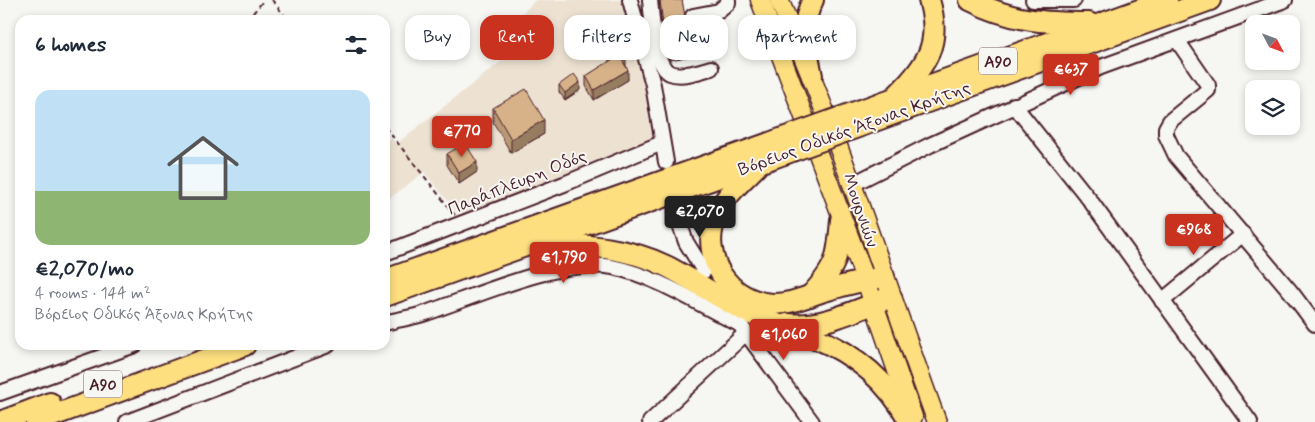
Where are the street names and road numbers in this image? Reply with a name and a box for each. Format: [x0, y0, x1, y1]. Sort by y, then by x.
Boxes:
road number: Α90 [979, 48, 1017, 74]
street label: Βόρειος Οδικός Άξονας Κρήτης [735, 76, 974, 182]
street label: Παράπλευρη Οδός [444, 144, 590, 222]
street label: Μουρνιών [836, 170, 884, 251]
road number: Α90 [84, 370, 122, 398]

